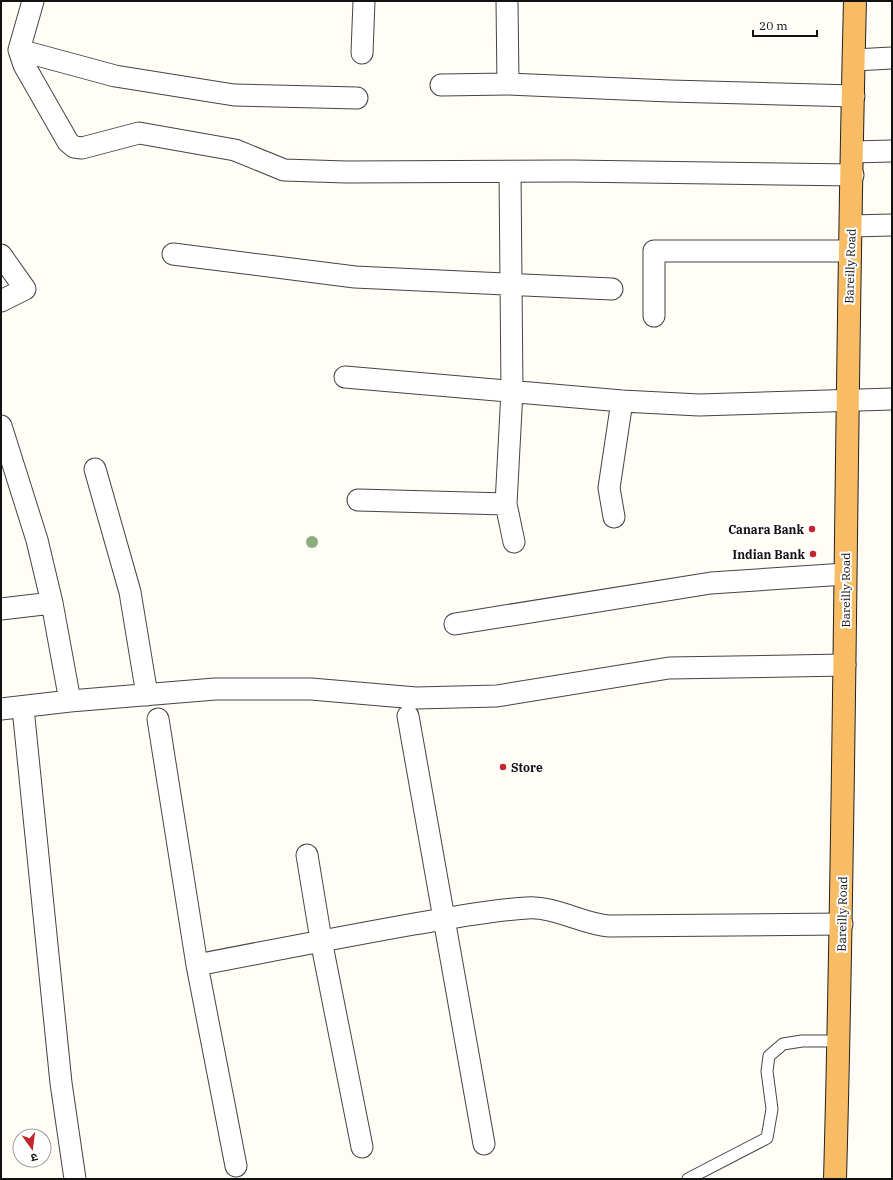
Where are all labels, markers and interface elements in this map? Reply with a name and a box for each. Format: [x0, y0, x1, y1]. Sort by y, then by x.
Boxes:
scale bar [753, 12, 817, 38]
text: 20 m [759, 18, 788, 33]
street label: Bareilly Road [841, 228, 859, 304]
place label: Canara Bank [728, 522, 805, 537]
marker: Canara Bank [807, 524, 817, 534]
place label: Indian Bank [733, 547, 806, 562]
marker: Indian Bank [808, 549, 818, 559]
street label: Bareilly Road [838, 552, 853, 628]
place label: Store [511, 760, 543, 775]
marker: Store [498, 762, 508, 772]
street label: Bareilly Road [834, 876, 850, 952]
north arrow [12, 1128, 52, 1168]
text: उ [29, 1150, 39, 1165]

